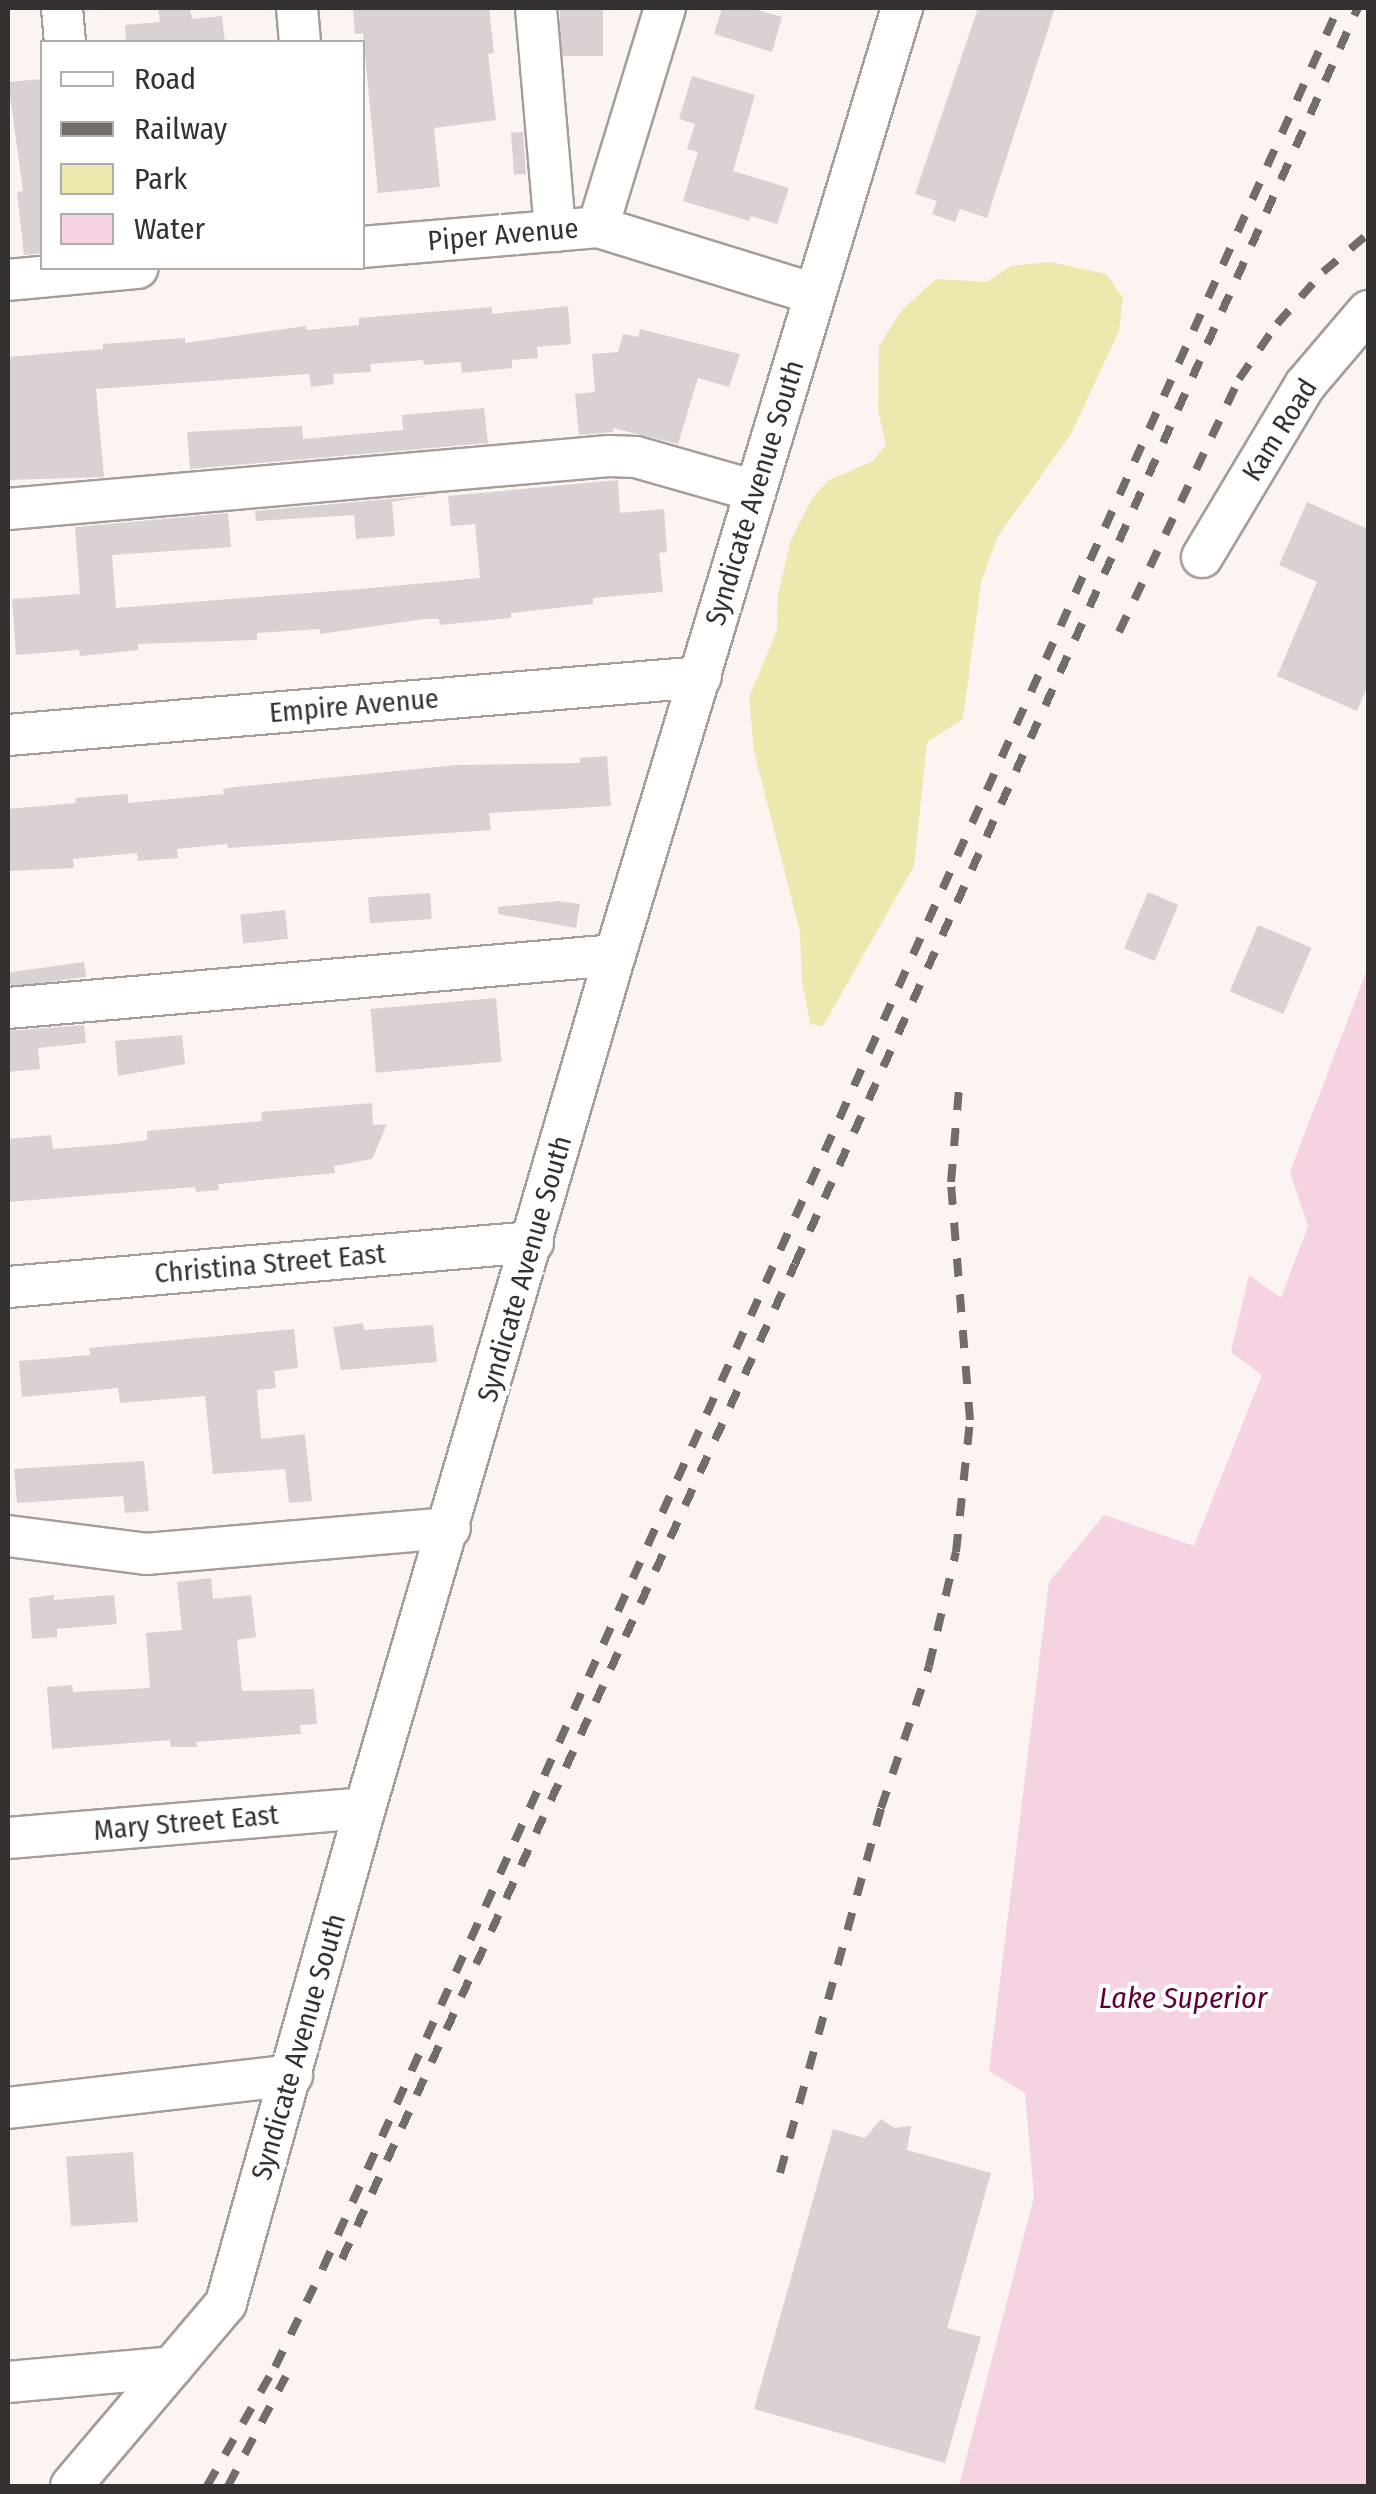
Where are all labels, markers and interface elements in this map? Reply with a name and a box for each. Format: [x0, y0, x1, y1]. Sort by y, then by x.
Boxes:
legend [40, 40, 365, 270]
text: Road [134, 61, 196, 97]
text: Railway [134, 111, 227, 147]
text: Park [134, 161, 187, 197]
text: Water [134, 211, 205, 247]
street label: Piper Avenue [426, 212, 580, 258]
street label: Syndicate Avenue South [699, 356, 811, 630]
street label: Kam Road [1235, 373, 1325, 487]
street label: Empire Avenue [268, 682, 440, 730]
street label: Syndicate Avenue South [471, 1132, 579, 1406]
street label: Christina Street East [153, 1237, 387, 1291]
street label: Mary Street East [92, 1798, 280, 1848]
street label: Syndicate Avenue South [245, 1910, 353, 2184]
water label: Lake Superior [1099, 1980, 1267, 2016]

